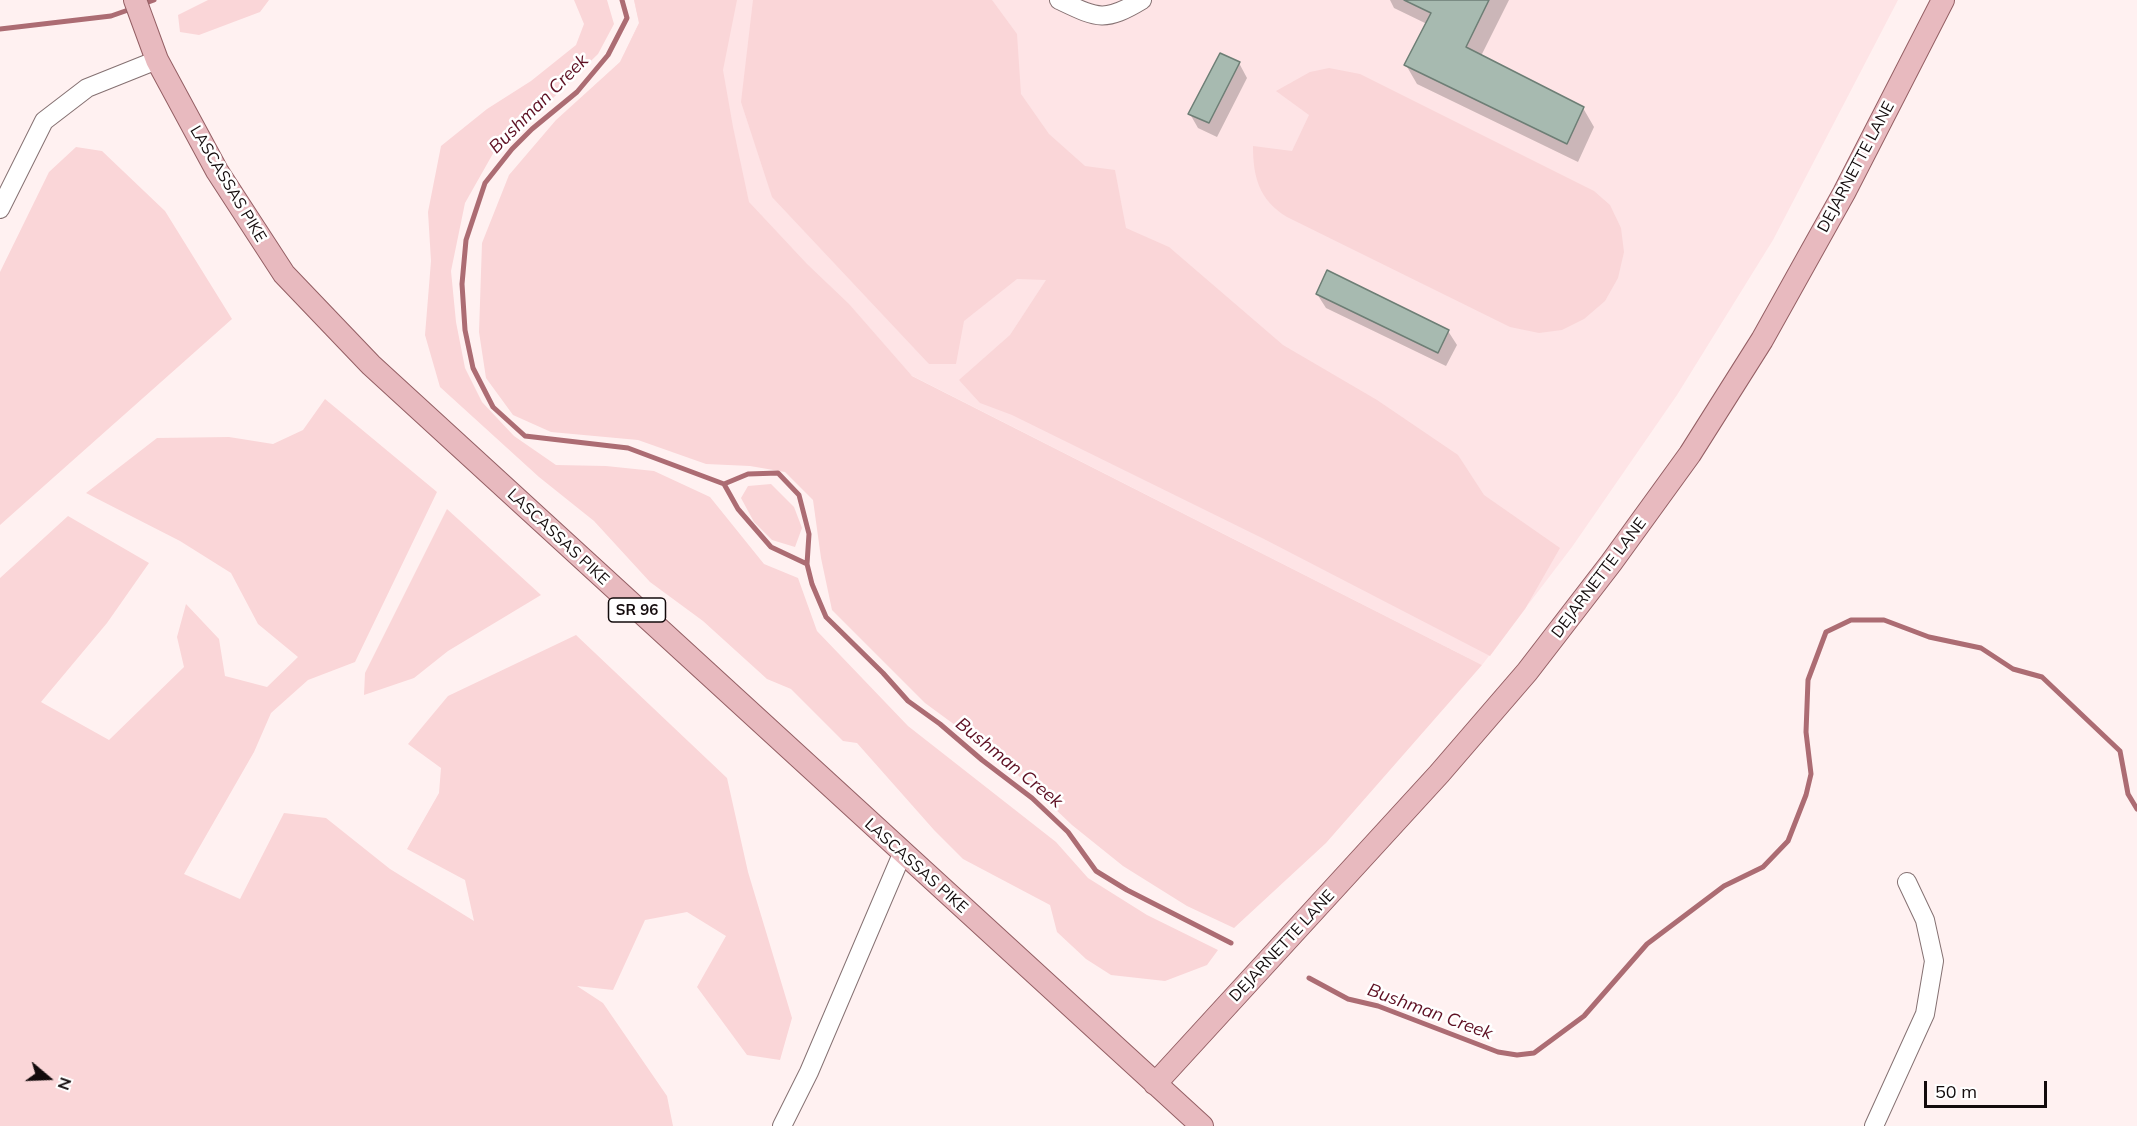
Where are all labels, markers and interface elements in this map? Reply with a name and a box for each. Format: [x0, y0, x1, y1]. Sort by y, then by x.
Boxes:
water label: Bushman Creek [485, 50, 593, 158]
street label: DEJARNETTE LANE [1813, 98, 1899, 236]
street label: LASCASSAS PIKE [186, 122, 270, 246]
street label: LASCASSAS PIKE [503, 485, 613, 589]
street label: DEJARNETTE LANE [1548, 514, 1650, 642]
road number: SR 96 [608, 598, 666, 622]
water label: Bushman Creek [951, 713, 1067, 813]
street label: LASCASSAS PIKE [860, 815, 972, 917]
street label: DEJARNETTE LANE [1225, 886, 1339, 1006]
water label: Bushman Creek [1365, 979, 1495, 1045]
north arrow [18, 1048, 78, 1108]
scale bar [1927, 1069, 2050, 1107]
text: N [54, 1075, 76, 1093]
text: 50 m [1935, 1080, 1977, 1103]

